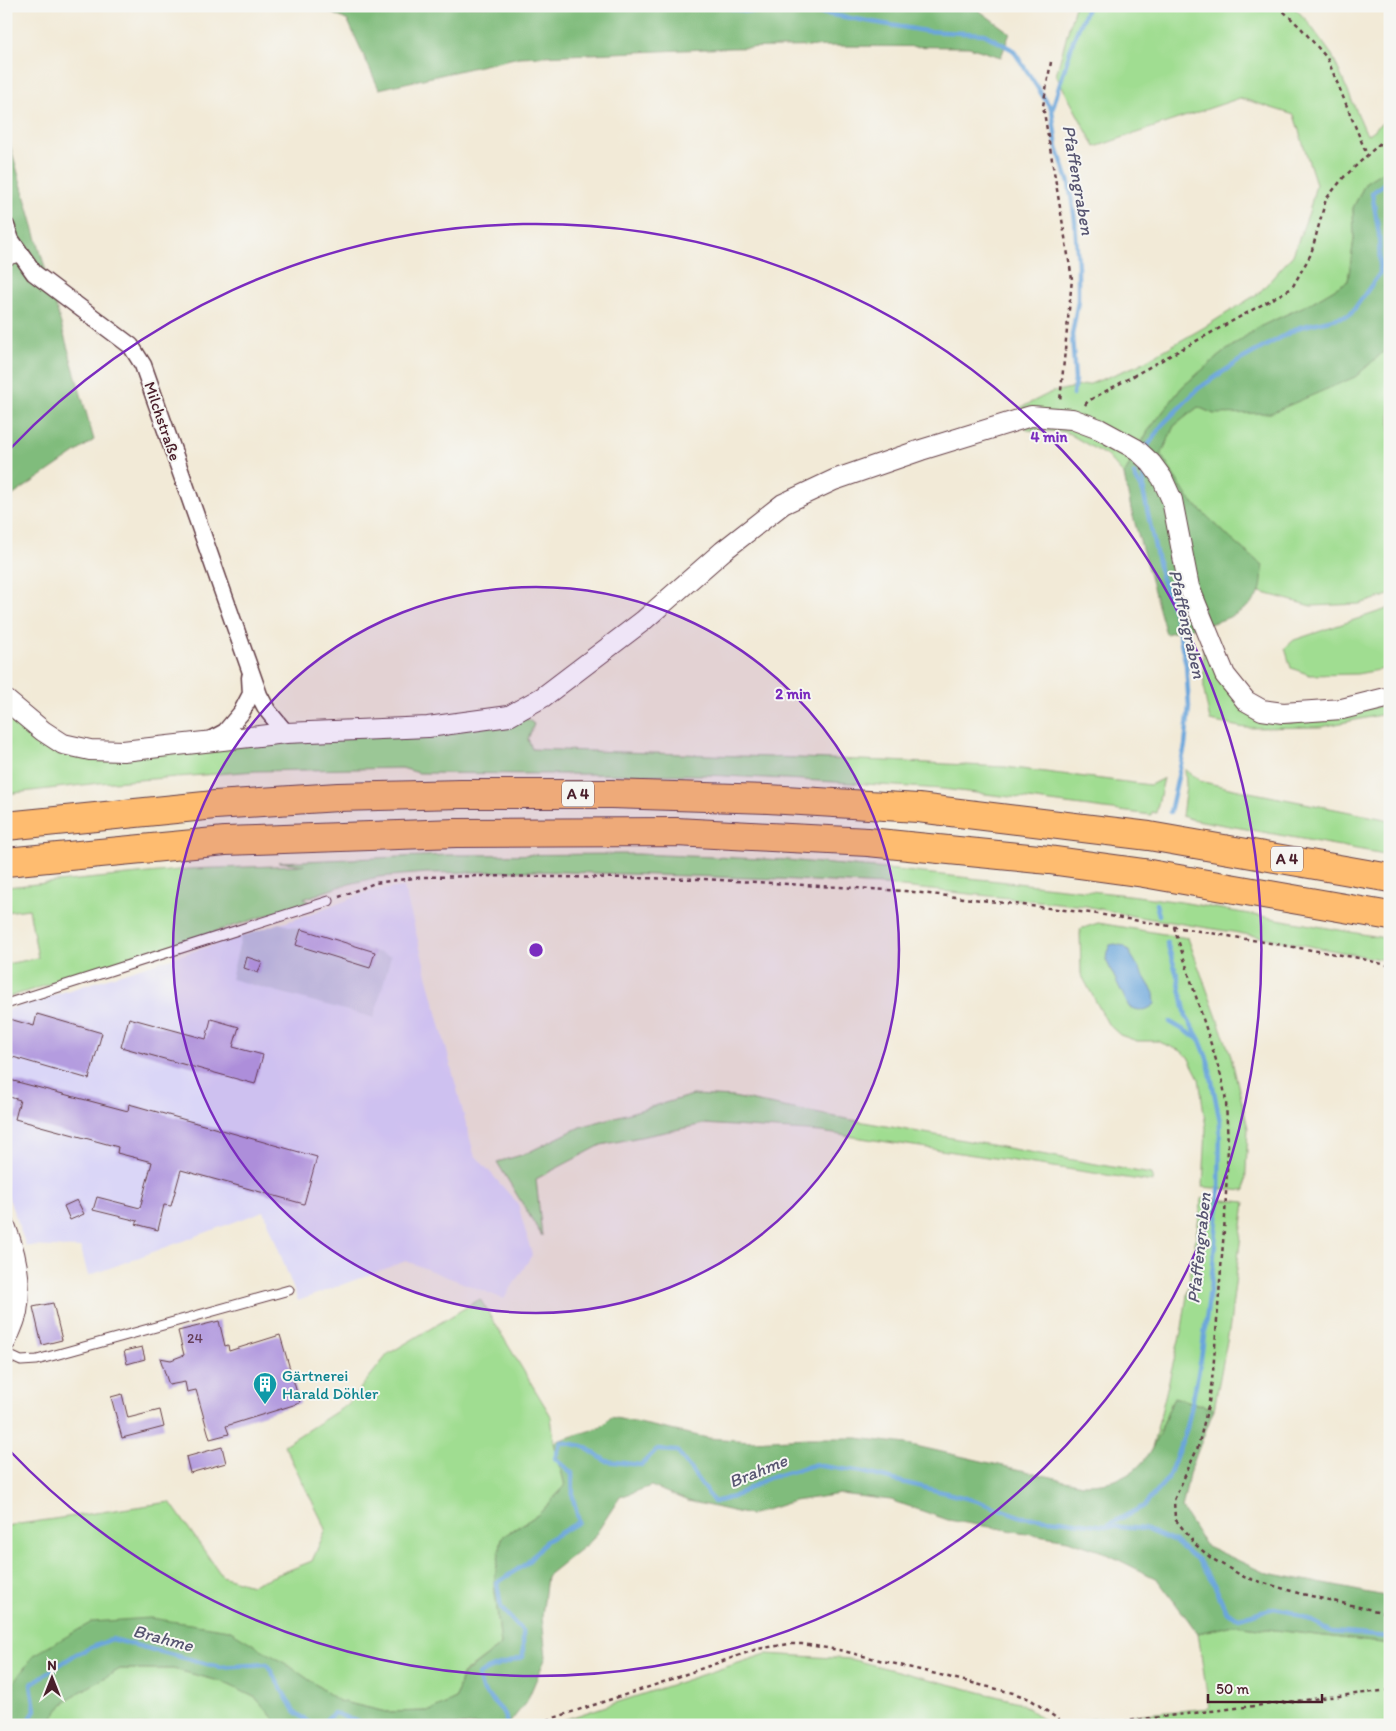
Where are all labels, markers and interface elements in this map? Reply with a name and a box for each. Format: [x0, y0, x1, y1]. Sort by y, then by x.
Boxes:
water label: Pfaffengraben [1058, 123, 1099, 237]
street label: Milchstraße [140, 379, 185, 463]
text: 4 min [1031, 428, 1068, 446]
water label: Pfaffengraben [1164, 567, 1210, 681]
text: 2 min [775, 685, 812, 703]
road number: A 4 [562, 782, 594, 806]
road number: A 4 [1271, 846, 1303, 872]
centre of rings [527, 941, 545, 959]
water label: Pfaffengraben [1182, 1191, 1216, 1304]
house number: 24 [187, 1330, 203, 1347]
place label: Gärtnerei Harald Döhler [282, 1366, 379, 1403]
building icon: Gärtnerei Harald Döhler [252, 1371, 278, 1405]
water label: Brahme [726, 1449, 792, 1493]
water label: Brahme [131, 1619, 197, 1657]
north arrow [28, 1654, 78, 1704]
text: N [47, 1657, 57, 1674]
scale bar [1208, 1671, 1322, 1703]
text: 50 m [1216, 1680, 1249, 1698]

